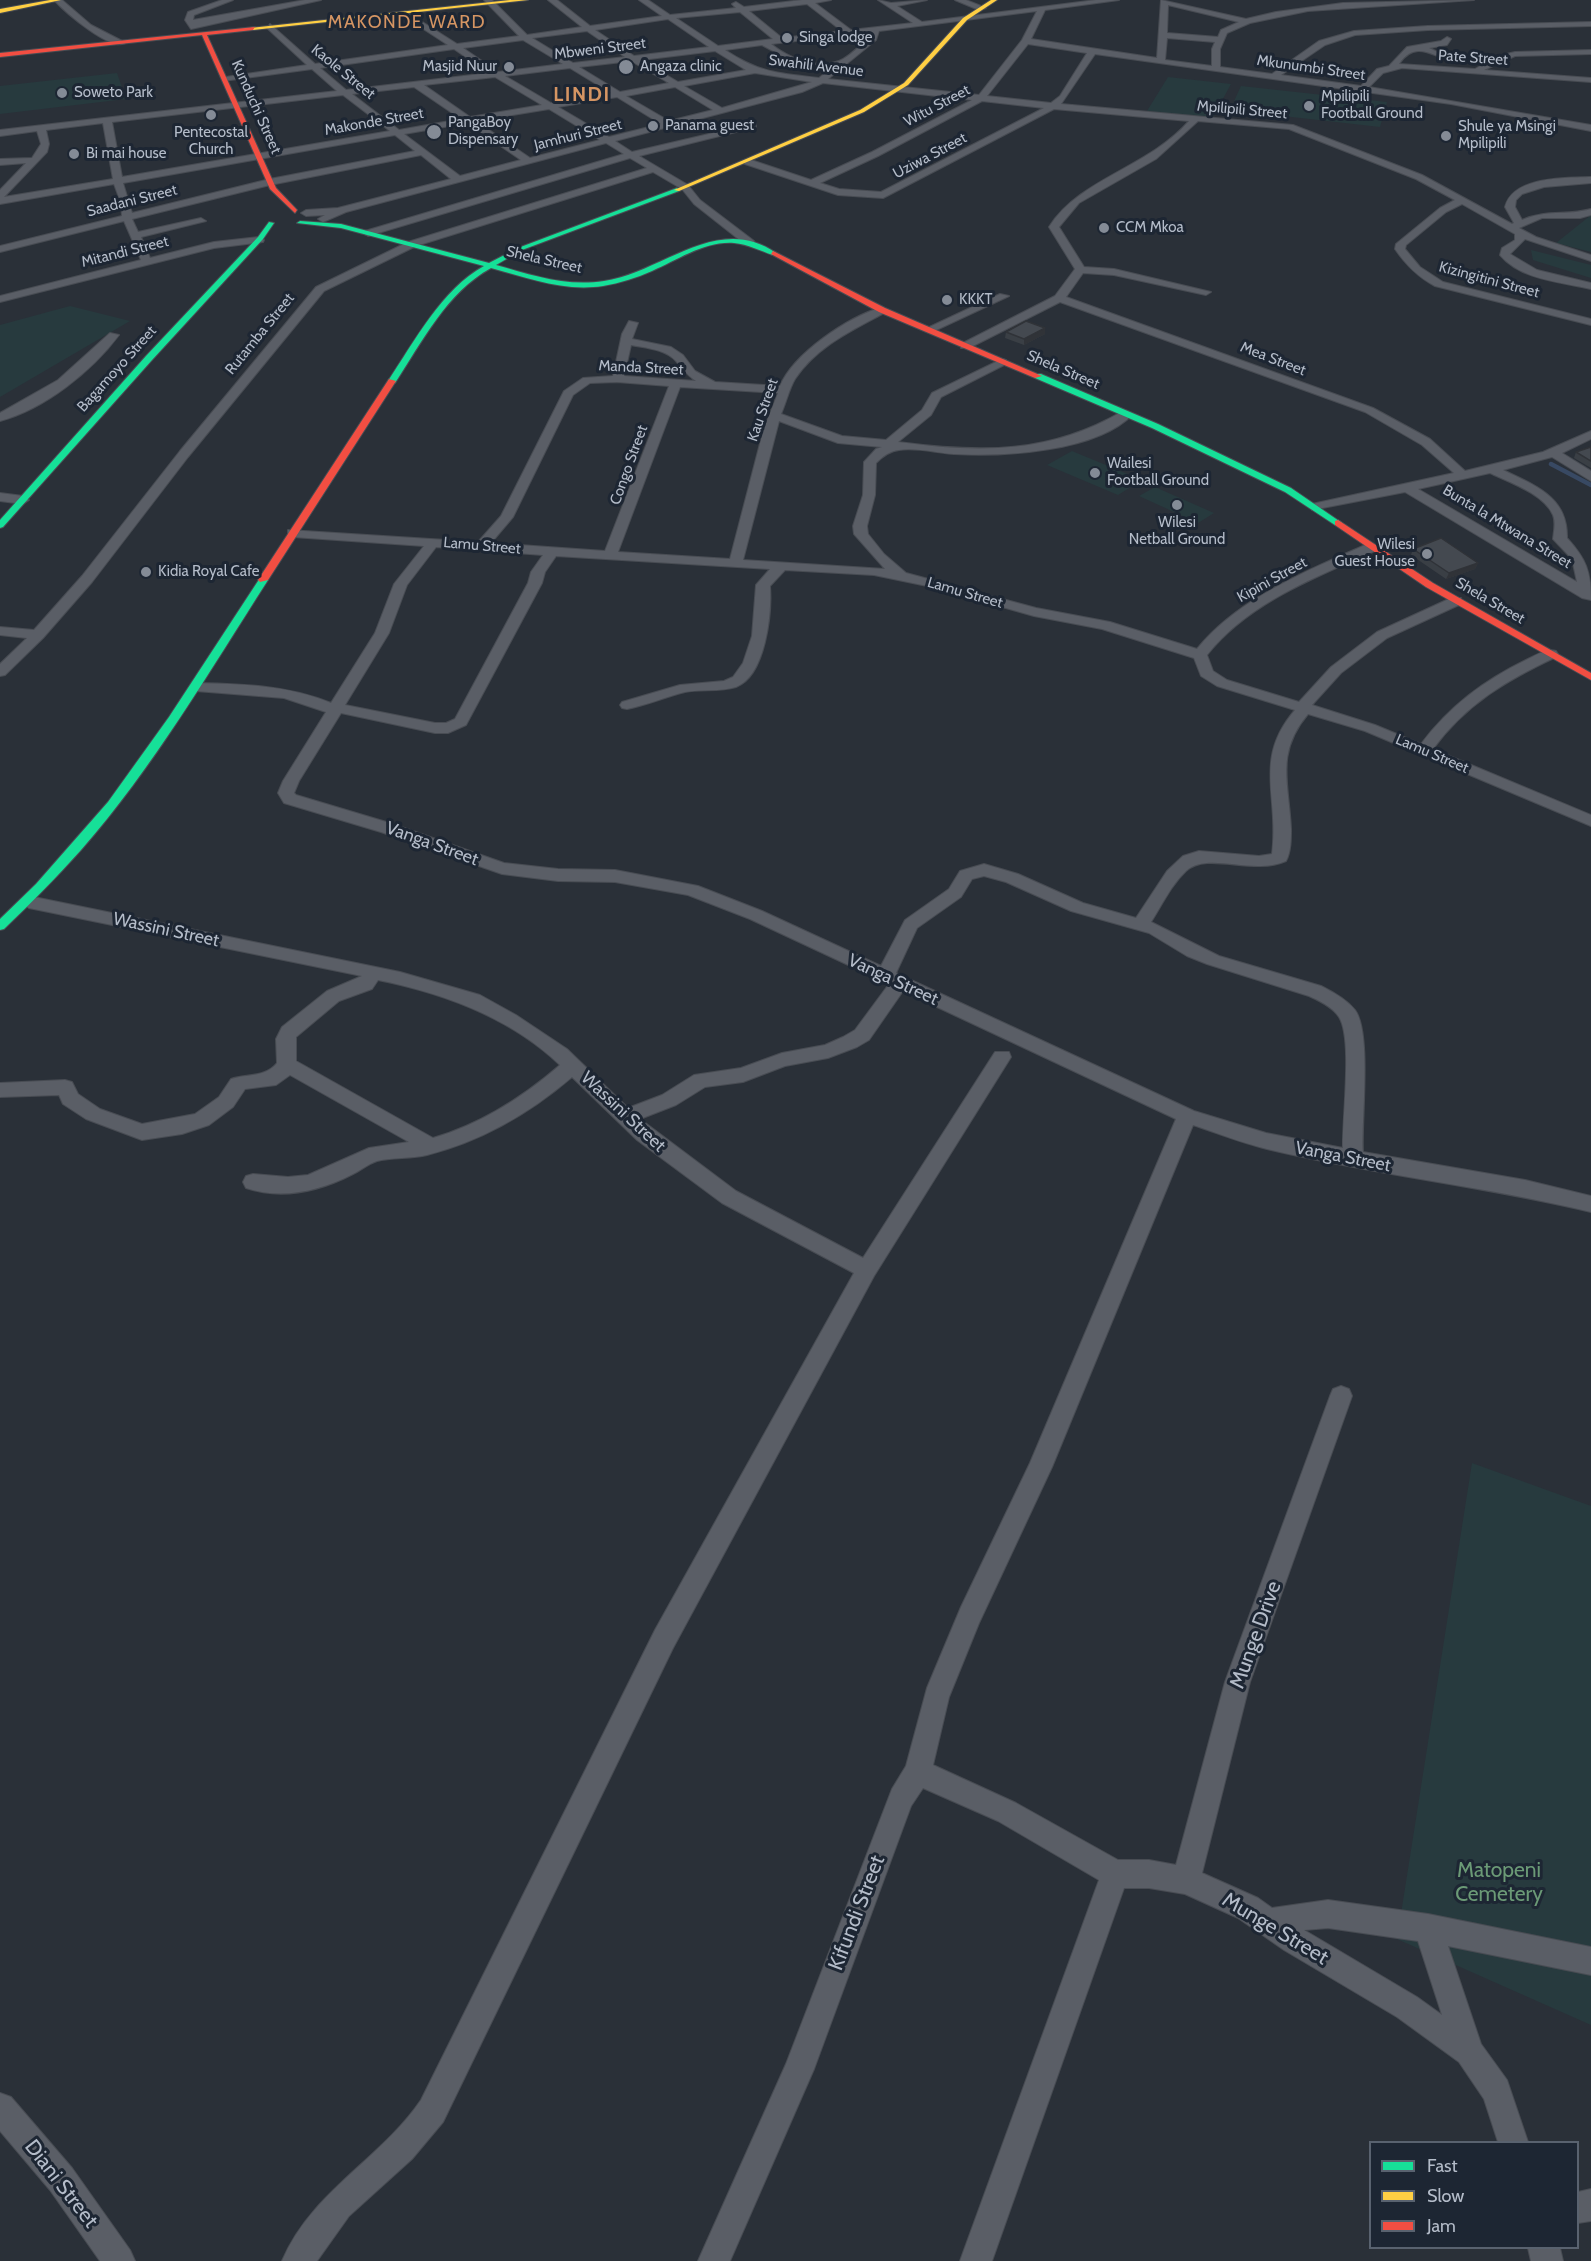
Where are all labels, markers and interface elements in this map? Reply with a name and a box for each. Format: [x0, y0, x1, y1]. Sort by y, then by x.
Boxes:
district label: MAKONDE WARD [328, 12, 486, 34]
place label: Singa lodge [799, 29, 872, 47]
marker: Singa lodge [780, 31, 794, 45]
street label: Mbweni Street [553, 34, 647, 64]
street label: Kaole Street [307, 41, 379, 103]
street label: Pate Street [1437, 47, 1509, 69]
street label: Swahili Avenue [767, 51, 865, 81]
street label: Mkunumbi Street [1256, 51, 1366, 85]
street label: Kunduchi Street [227, 57, 285, 157]
place label: Masjid Nuur [423, 58, 497, 76]
marker: Angaza clinic [617, 58, 635, 76]
place label: Angaza clinic [640, 58, 722, 76]
marker: Masjid Nuur [502, 60, 516, 74]
street label: Witu Street [901, 81, 973, 131]
district label: LINDI [553, 83, 611, 107]
place label: Soweto Park [74, 84, 153, 102]
marker: Soweto Park [55, 86, 69, 100]
place label: Mpilipili Football Ground [1321, 88, 1423, 123]
street label: Mpilipili Street [1196, 97, 1288, 123]
marker: Mpilipili Football Ground [1302, 99, 1316, 113]
street label: Makonde Street [323, 104, 425, 140]
marker: Pentecostal Church [204, 108, 218, 122]
place label: PangaBoy Dispensary [448, 114, 518, 149]
street label: Jamhuri Street [532, 115, 624, 155]
place label: Panama guest [665, 117, 754, 135]
place label: Shule ya Msingi Mpilipili [1458, 118, 1556, 153]
marker: Panama guest [646, 119, 660, 133]
marker: PangaBoy Dispensary [425, 123, 443, 141]
place label: Pentecostal Church [174, 124, 248, 159]
street label: Uziwa Street [890, 129, 970, 183]
marker: Shule ya Msingi Mpilipili [1439, 129, 1453, 143]
place label: Bi mai house [86, 145, 166, 163]
marker: Bi mai house [67, 147, 81, 161]
street label: Saadani Street [85, 181, 179, 221]
place label: CCM Mkoa [1116, 219, 1184, 237]
marker: CCM Mkoa [1097, 221, 1111, 235]
street label: Mitandi Street [80, 232, 170, 272]
street label: Shela Street [504, 243, 584, 277]
street label: Kizingitini Street [1437, 258, 1541, 302]
street label: Rutamba Street [222, 290, 298, 378]
place label: KKKT [959, 291, 992, 309]
marker: KKKT [940, 293, 954, 307]
street label: Bagamoyo Street [74, 322, 160, 416]
street label: Mea Street [1238, 338, 1308, 380]
street label: Shela Street [1024, 347, 1102, 393]
street label: Manda Street [598, 357, 684, 379]
street label: Kau Street [744, 376, 782, 444]
street label: Congo Street [606, 423, 652, 507]
place label: Wailesi Football Ground [1107, 455, 1209, 490]
marker: Wailesi Football Ground [1088, 466, 1102, 480]
street label: Bunta la Mtwana Street [1439, 481, 1575, 573]
marker: Wilesi Netball Ground [1170, 498, 1184, 512]
place label: Wilesi Netball Ground [1129, 514, 1225, 549]
street label: Lamu Street [443, 534, 521, 558]
place label: Wilesi Guest House [1334, 536, 1415, 571]
marker: Wilesi Guest House [1420, 547, 1434, 561]
street label: Kipini Street [1234, 553, 1310, 607]
place label: Kidia Royal Cafe [158, 563, 259, 581]
marker: Kidia Royal Cafe [139, 565, 153, 579]
street label: Lamu Street [925, 574, 1005, 612]
street label: Shela Street [1452, 574, 1528, 628]
street label: Lamu Street [1393, 731, 1471, 777]
street label: Vanga Street [383, 817, 481, 871]
street label: Wassini Street [111, 908, 221, 952]
street label: Vanga Street [845, 950, 941, 1010]
street label: Wassini Street [576, 1067, 670, 1157]
street label: Vanga Street [1293, 1137, 1393, 1177]
street label: Munge Drive [1225, 1578, 1287, 1692]
street label: Kifundi Street [823, 1852, 891, 1974]
park label: Matopeni Cemetery [1455, 1858, 1543, 1908]
street label: Munge Street [1217, 1887, 1333, 1971]
street label: Diani Street [19, 2135, 103, 2233]
legend [1369, 2141, 1579, 2249]
text: Fast [1427, 2155, 1458, 2177]
text: Slow [1427, 2185, 1464, 2207]
text: Jam [1427, 2215, 1456, 2237]

